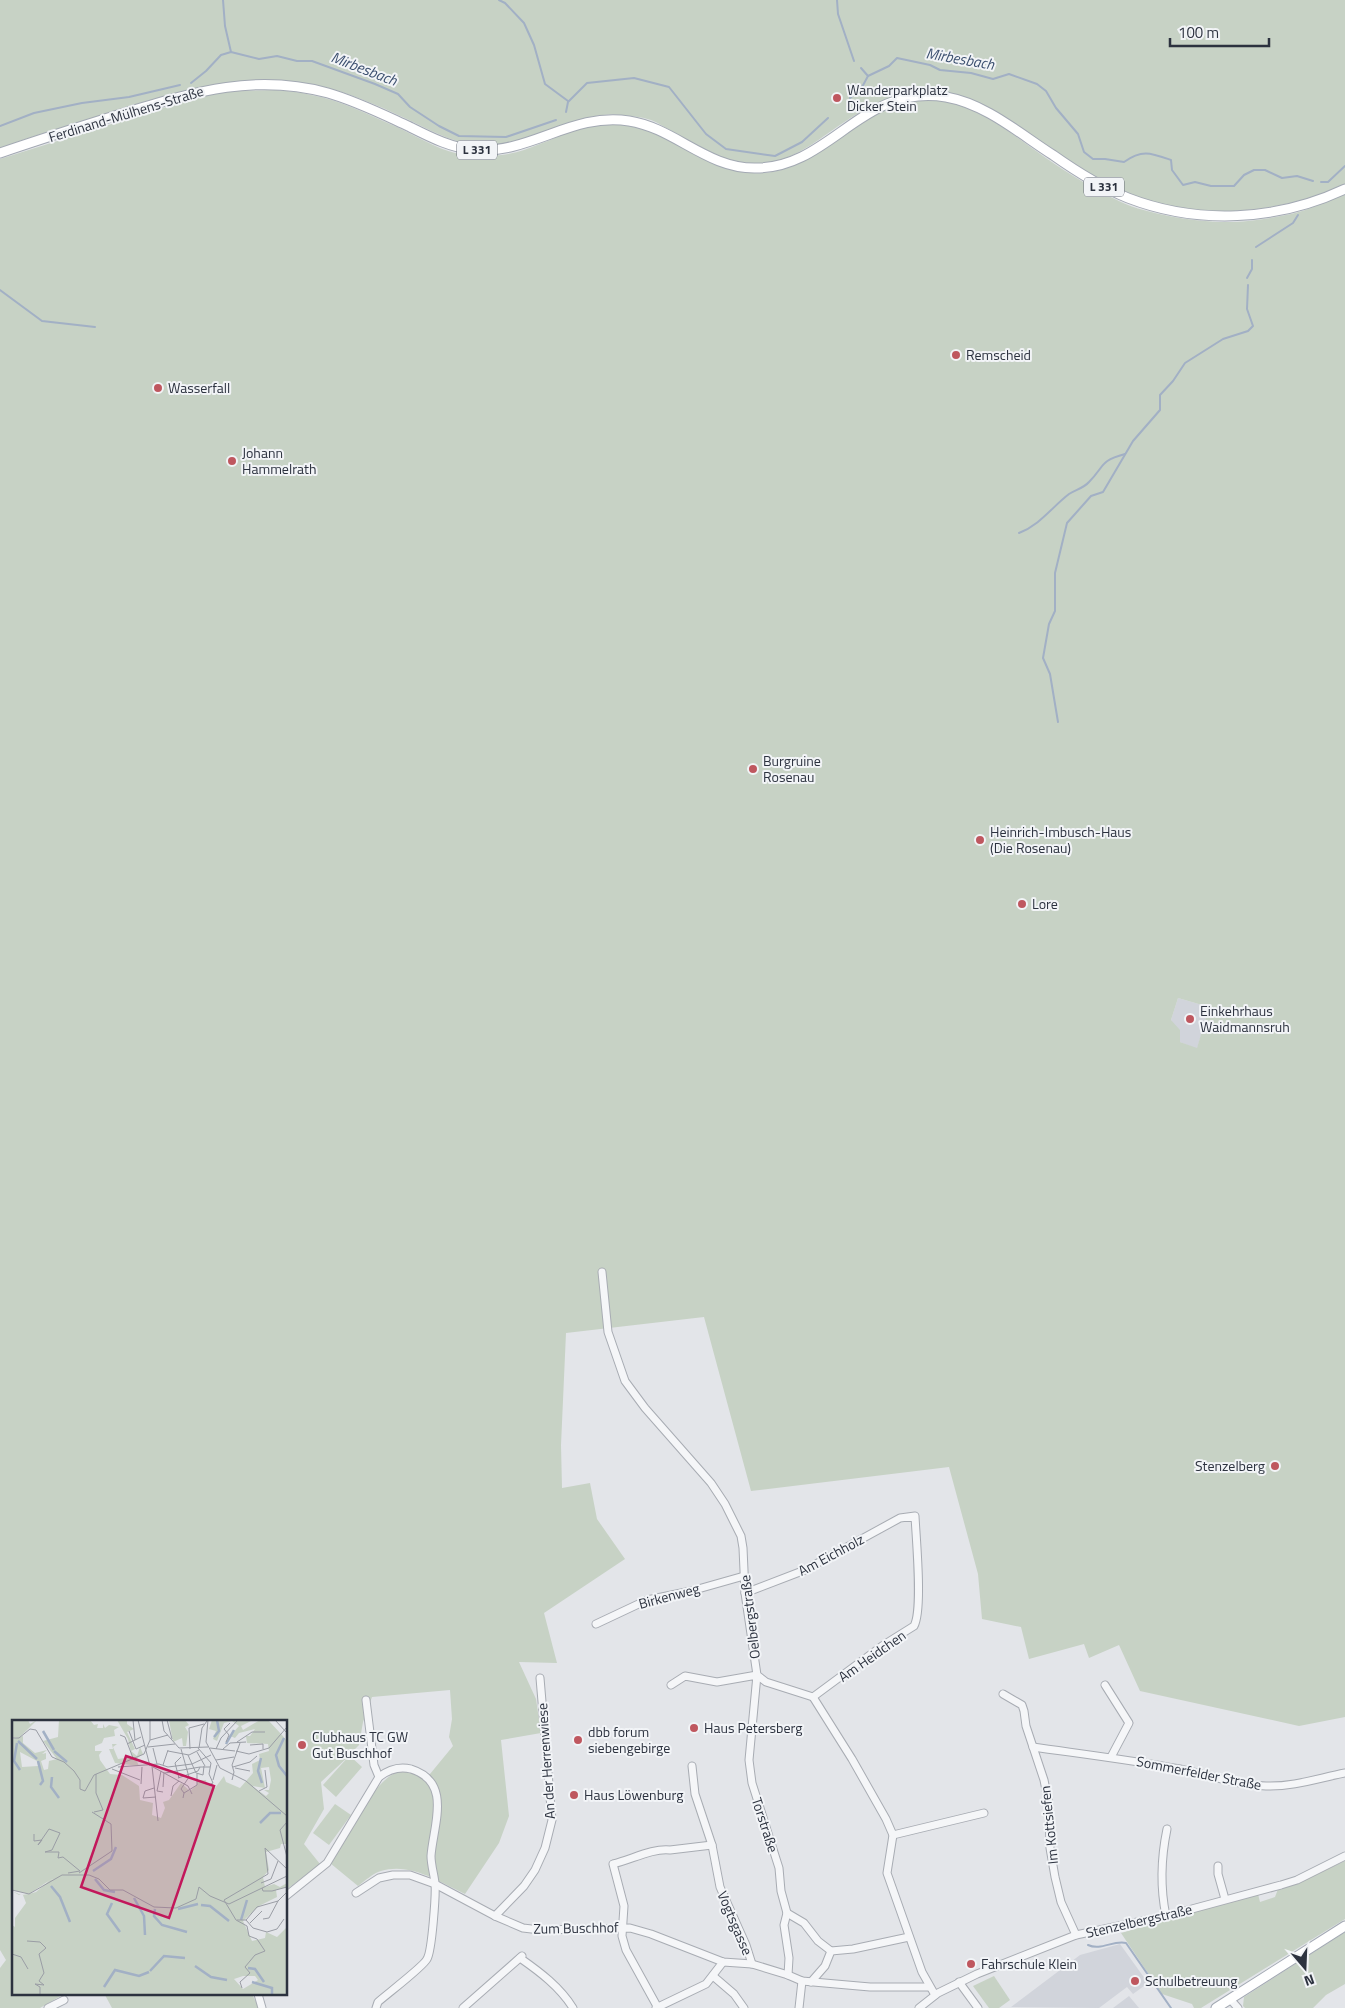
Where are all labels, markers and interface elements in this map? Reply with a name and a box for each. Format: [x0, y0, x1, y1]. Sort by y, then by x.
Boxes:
scale bar [1170, 15, 1269, 47]
text: 100 m [1178, 21, 1219, 44]
water label: Mirbesbach [924, 41, 997, 76]
water label: Mirbesbach [328, 45, 401, 92]
place label: Wanderparkplatz Dicker Stein [847, 79, 948, 116]
street label: Ferdinand-Mülhens-Straße [46, 80, 206, 147]
marker: Wanderparkplatz Dicker Stein [831, 92, 843, 104]
road number: L 331 [457, 140, 497, 160]
road number: L 331 [1084, 178, 1124, 196]
place label: Remscheid [966, 344, 1031, 365]
marker: Remscheid [950, 349, 962, 361]
place label: Wasserfall [168, 377, 230, 398]
marker: Wasserfall [152, 382, 164, 394]
place label: Johann Hammelrath [242, 442, 316, 479]
marker: Johann Hammelrath [226, 455, 238, 467]
place label: Burgruine Rosenau [763, 750, 821, 787]
marker: Burgruine Rosenau [747, 763, 759, 775]
place label: Heinrich-Imbusch-Haus (Die Rosenau) [990, 821, 1131, 858]
marker: Heinrich-Imbusch-Haus (Die Rosenau) [974, 834, 986, 846]
place label: Lore [1032, 893, 1058, 914]
marker: Lore [1016, 898, 1028, 910]
place label: Einkehrhaus Waidmannsruh [1200, 1000, 1290, 1037]
marker: Einkehrhaus Waidmannsruh [1184, 1013, 1196, 1025]
place label: Stenzelberg [1195, 1455, 1265, 1476]
marker: Stenzelberg [1269, 1460, 1281, 1472]
street label: Am Eichholz [794, 1528, 868, 1581]
street label: Oelbergstraße [734, 1574, 765, 1660]
street label: Birkenweg [636, 1577, 702, 1614]
street label: Am Heidchen [834, 1625, 910, 1687]
street label: An der Herrenwiese [531, 1702, 560, 1820]
place label: Haus Petersberg [704, 1717, 802, 1738]
inset map [12, 1720, 288, 1996]
place label: dbb forum siebengebirge [588, 1721, 670, 1758]
marker: Haus Petersberg [688, 1722, 700, 1734]
place label: Clubhaus TC GW Gut Buschhof [312, 1726, 408, 1763]
marker: dbb forum siebengebirge [572, 1734, 584, 1746]
marker: Clubhaus TC GW Gut Buschhof [296, 1739, 308, 1751]
street label: Sommerfelder Straße [1135, 1750, 1263, 1795]
place label: Haus Löwenburg [584, 1784, 683, 1805]
street label: Im Kottsiefen [1034, 1785, 1063, 1865]
marker: Haus Löwenburg [568, 1789, 580, 1801]
street label: Torstraße [747, 1795, 784, 1855]
street label: Vogtsgasse [713, 1887, 758, 1958]
street label: Stenzelbergstraße [1084, 1898, 1194, 1943]
street label: Zum Buschhof [533, 1916, 619, 1939]
north arrow [1280, 1943, 1330, 1993]
place label: Fahrschule Klein [981, 1953, 1077, 1974]
marker: Fahrschule Klein [965, 1958, 977, 1970]
text: N [1301, 1969, 1317, 1992]
place label: Schulbetreuung [1145, 1970, 1238, 1991]
marker: Schulbetreuung [1129, 1975, 1141, 1987]

